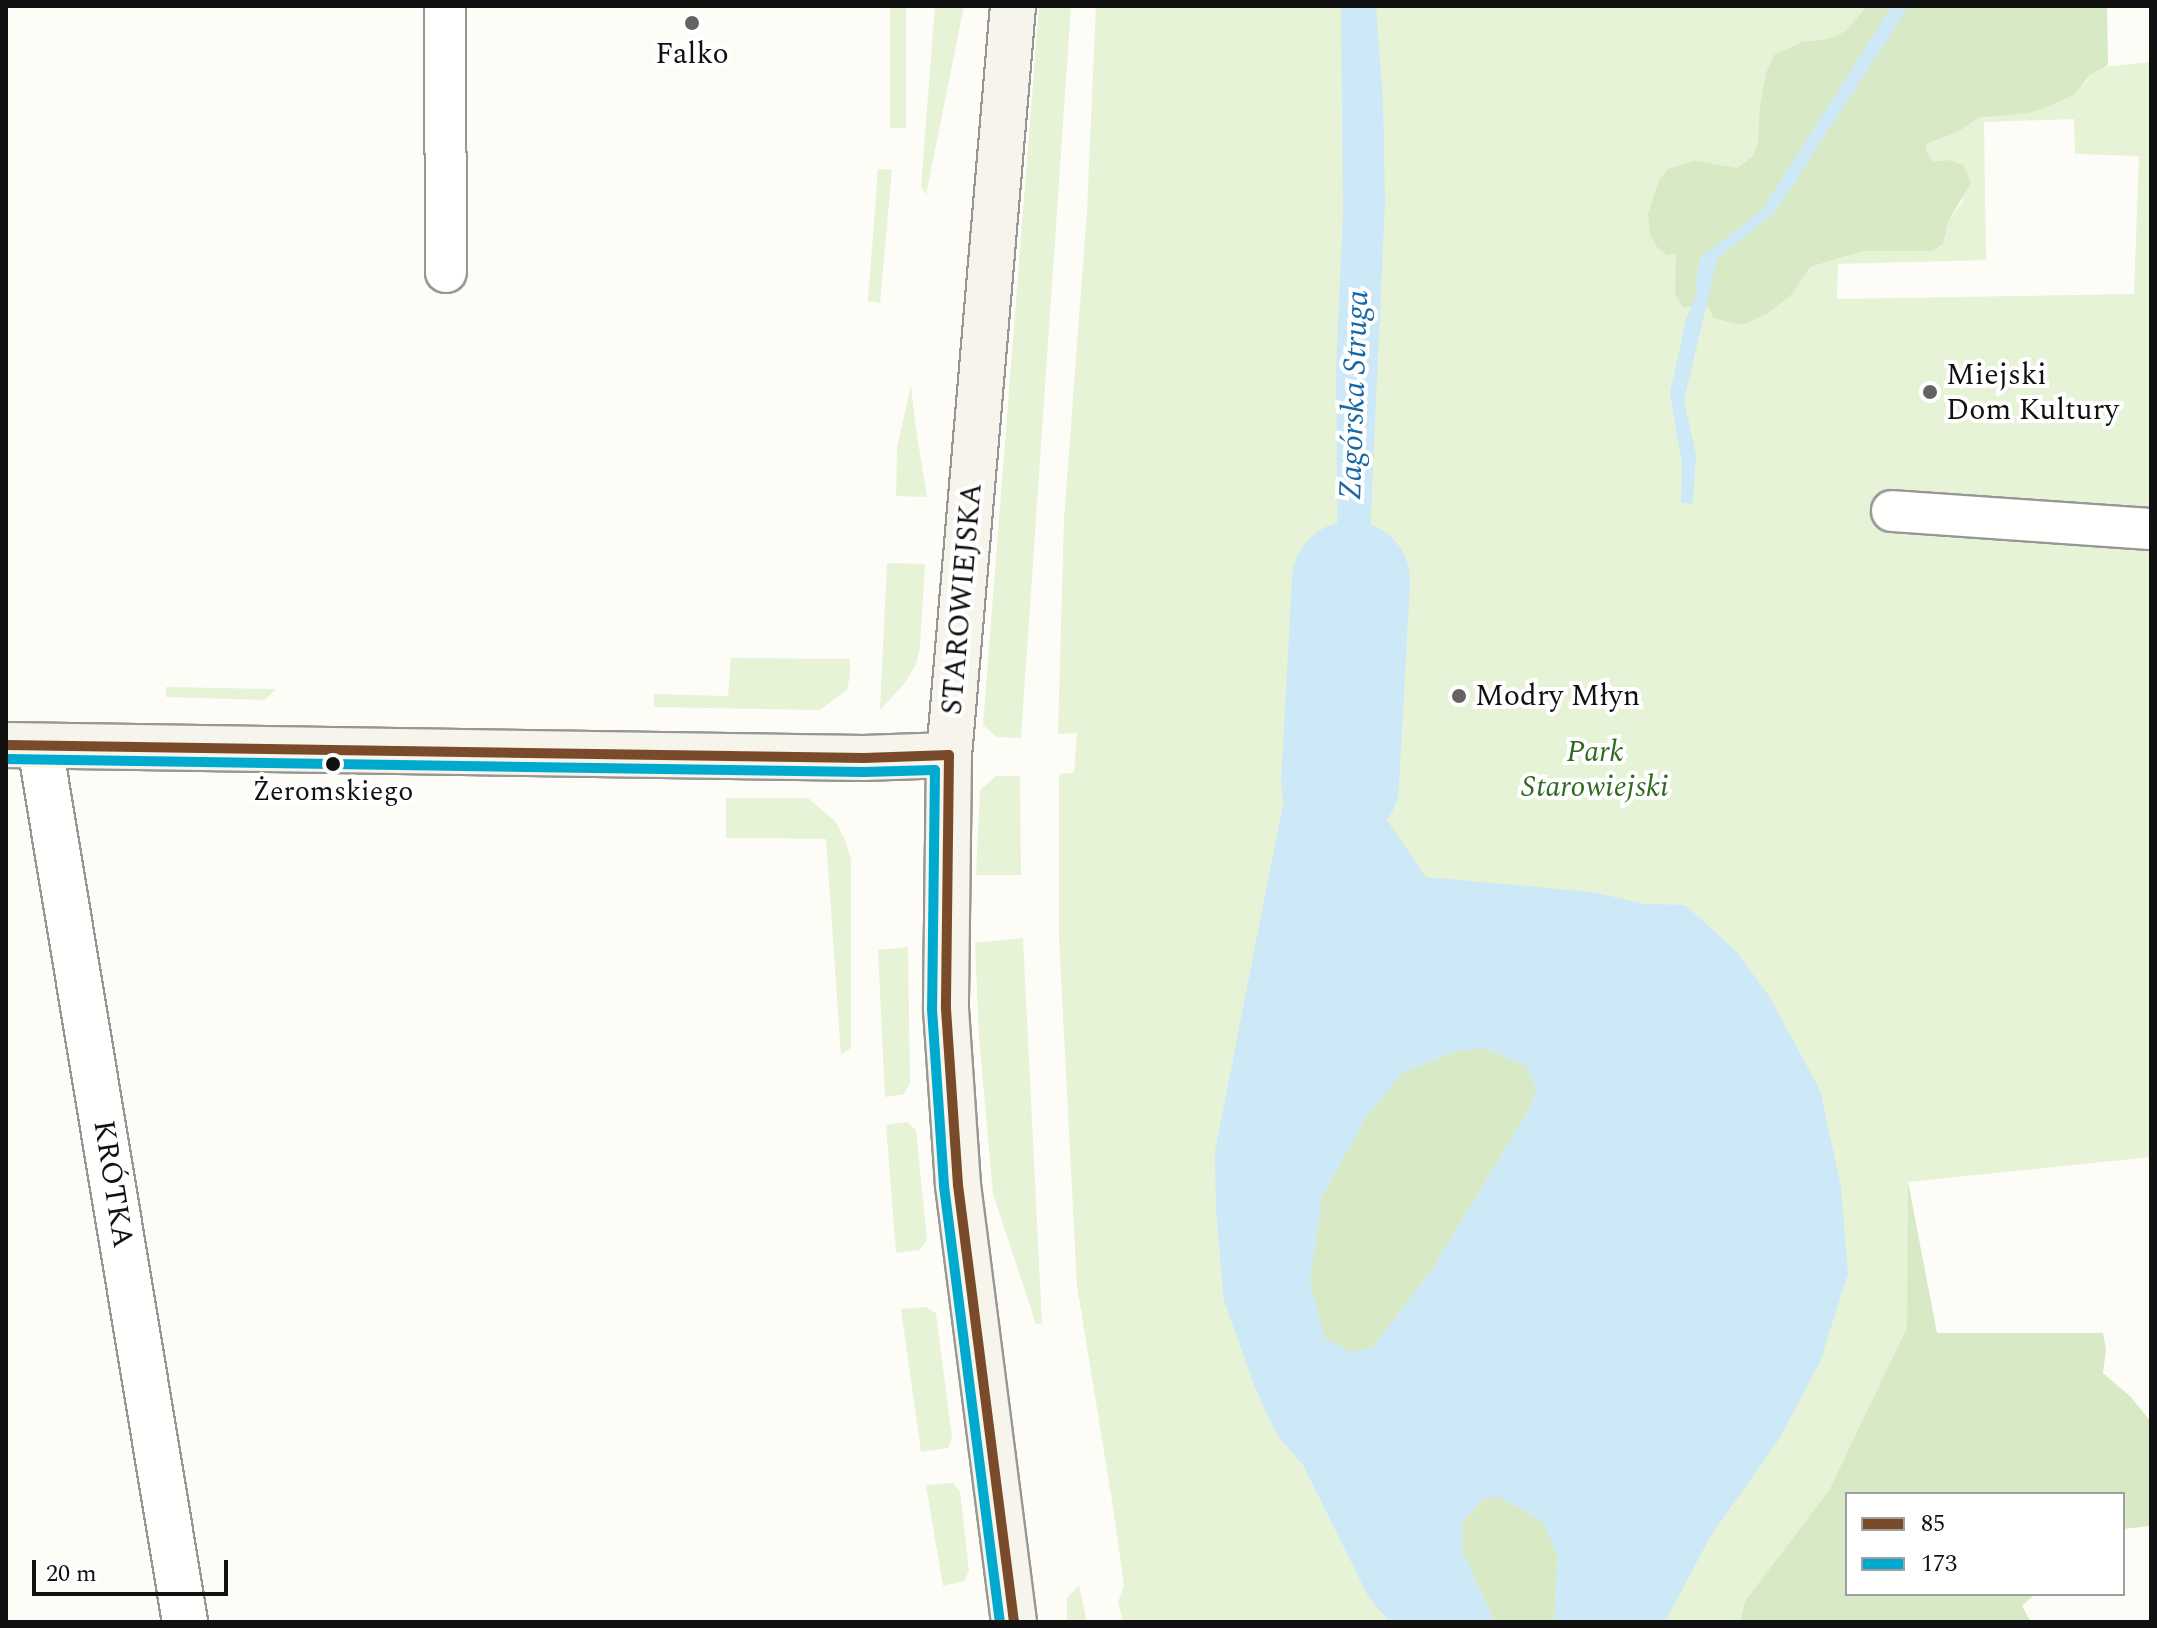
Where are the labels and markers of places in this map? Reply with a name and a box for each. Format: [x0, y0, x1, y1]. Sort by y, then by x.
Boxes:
marker: Falko [683, 14, 701, 32]
place label: Falko [655, 36, 729, 72]
place label: Miejski Dom Kultury [1946, 357, 2119, 428]
marker: Miejski Dom Kultury [1921, 383, 1939, 401]
place label: Modry Młyn [1475, 678, 1640, 714]
marker: Modry Młyn [1450, 687, 1468, 705]
marker: Żeromskiego [325, 756, 341, 772]
place label: Żeromskiego [253, 775, 413, 809]

